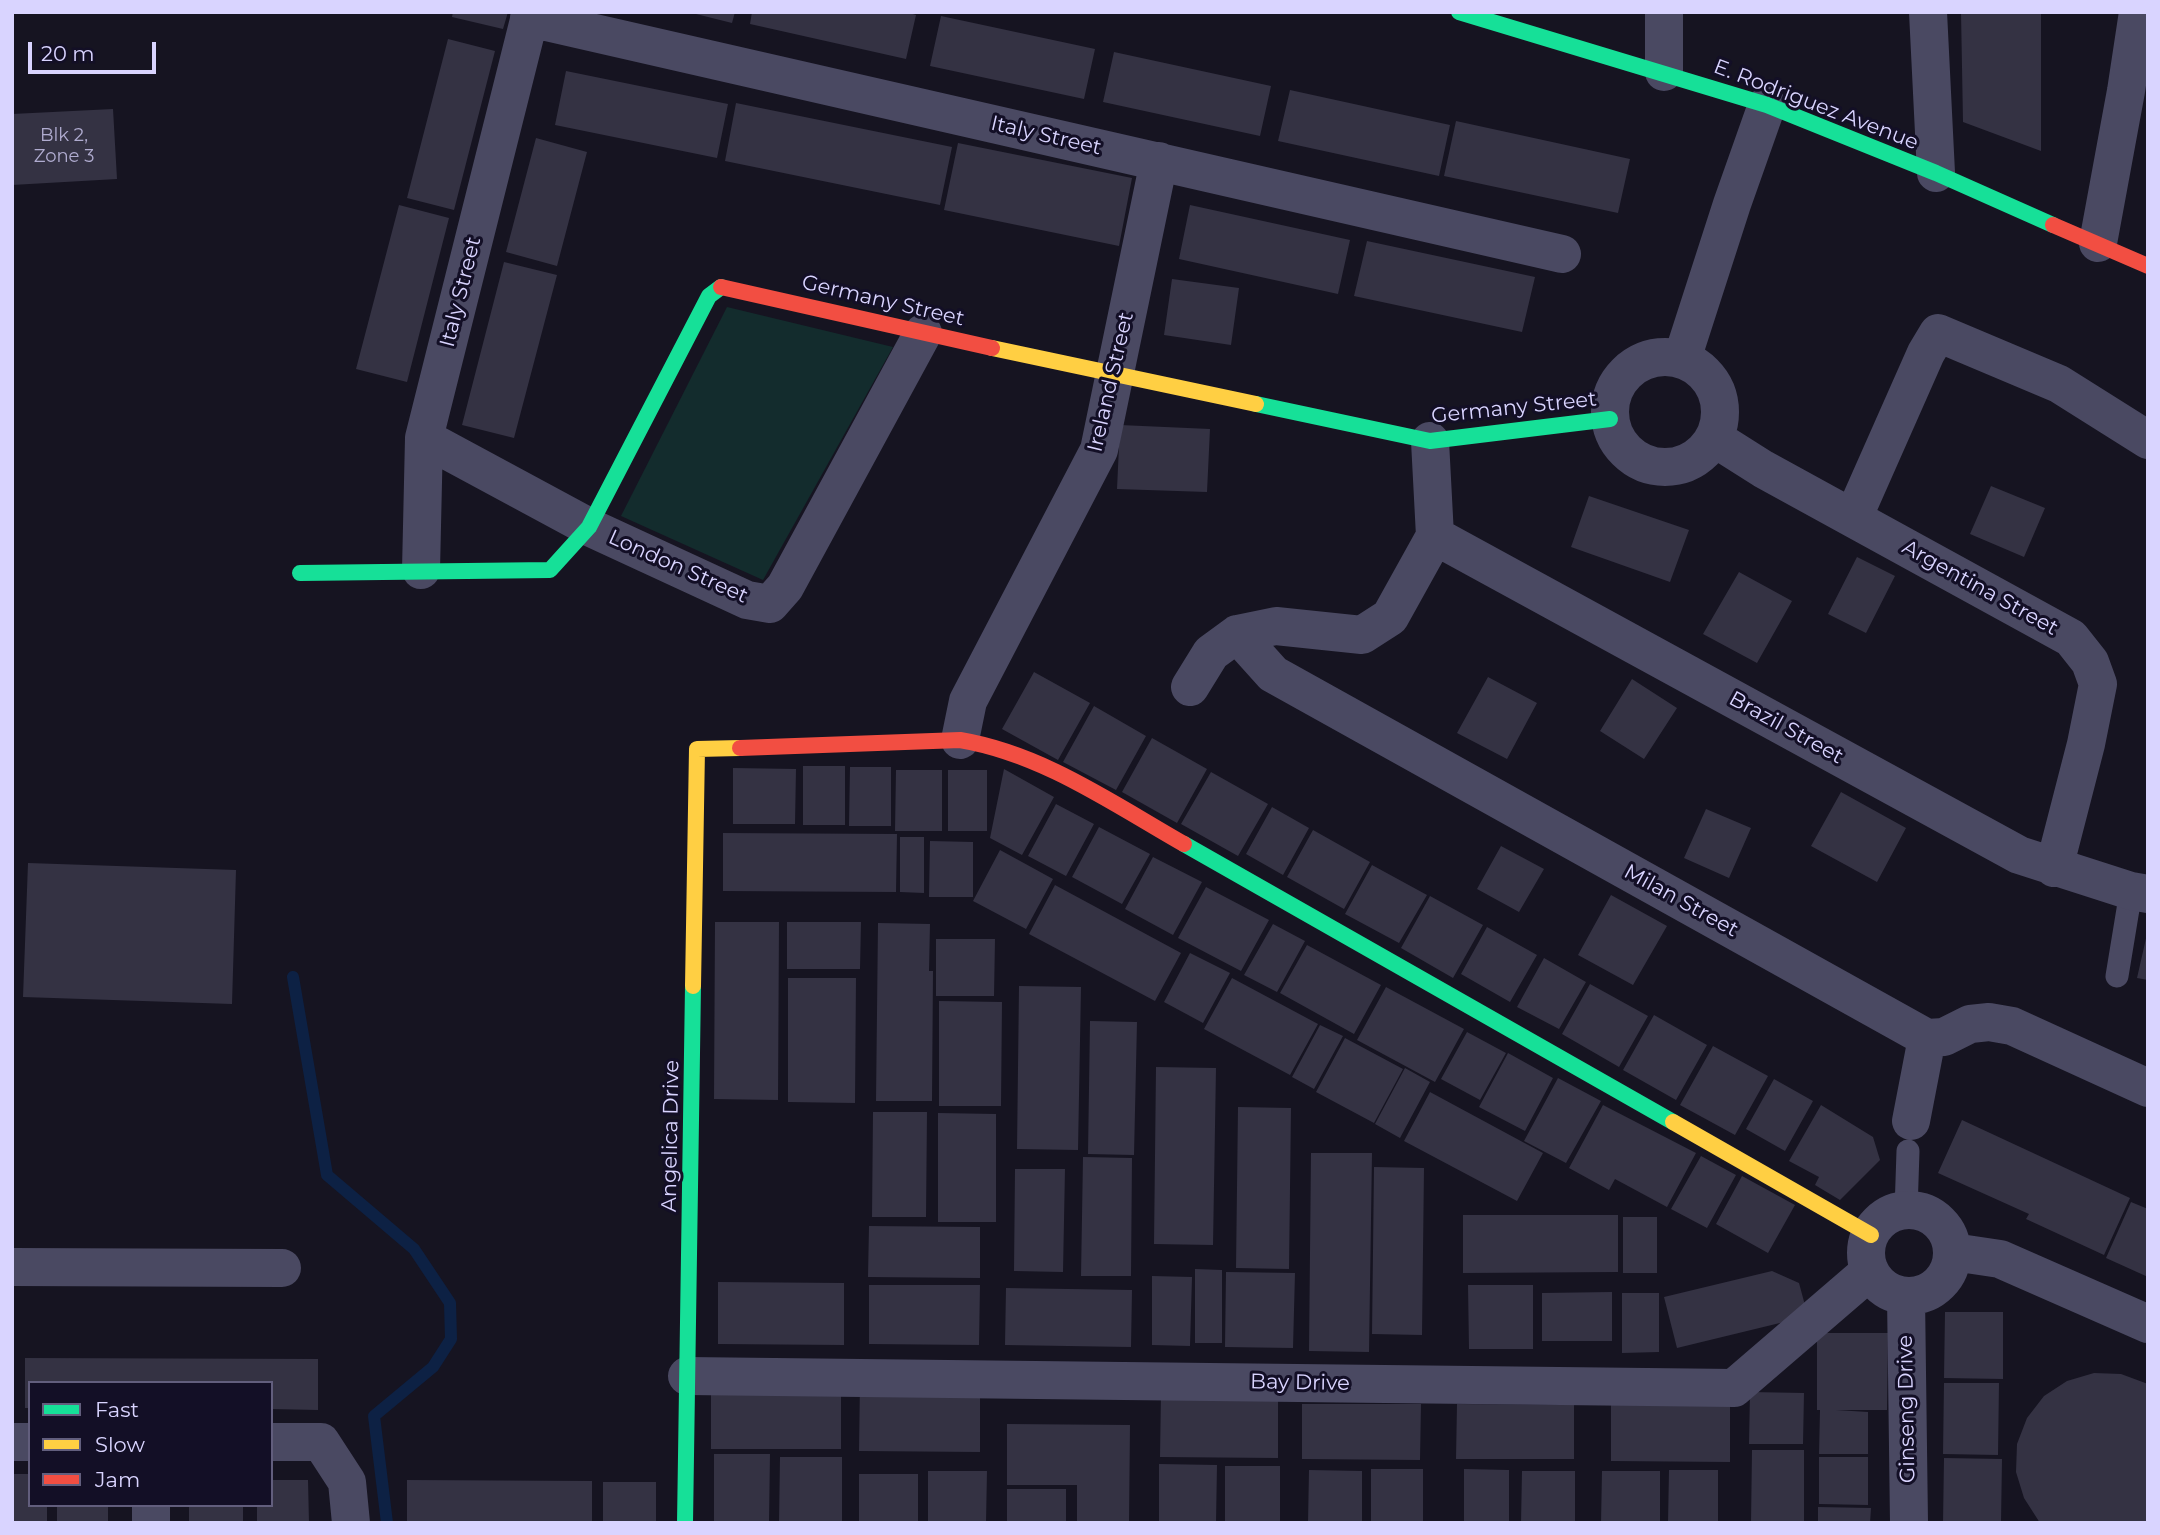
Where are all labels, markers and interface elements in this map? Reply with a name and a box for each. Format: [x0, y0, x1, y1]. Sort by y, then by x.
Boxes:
scale bar [32, 28, 159, 72]
text: 20 m [41, 41, 95, 66]
street label: E. Rodriguez Avenue [1710, 54, 1922, 156]
street label: Italy Street [988, 111, 1104, 161]
house number: Blk 2, Zone 3 [34, 125, 94, 168]
street label: Italy Street [435, 234, 487, 350]
street label: Germany Street [799, 270, 967, 332]
street label: Ireland Street [1083, 310, 1139, 454]
street label: Germany Street [1430, 387, 1598, 429]
street label: London Street [604, 525, 752, 609]
street label: Argentina Street [1898, 535, 2062, 641]
street label: Brazil Street [1724, 686, 1848, 770]
street label: Milan Street [1619, 859, 1743, 943]
street label: Angelica Drive [657, 1060, 685, 1212]
street label: Ginseng Drive [1893, 1335, 1921, 1483]
street label: Bay Drive [1250, 1370, 1350, 1396]
legend [28, 1381, 273, 1507]
text: Fast [95, 1397, 139, 1422]
text: Slow [95, 1432, 145, 1457]
text: Jam [95, 1467, 140, 1492]

